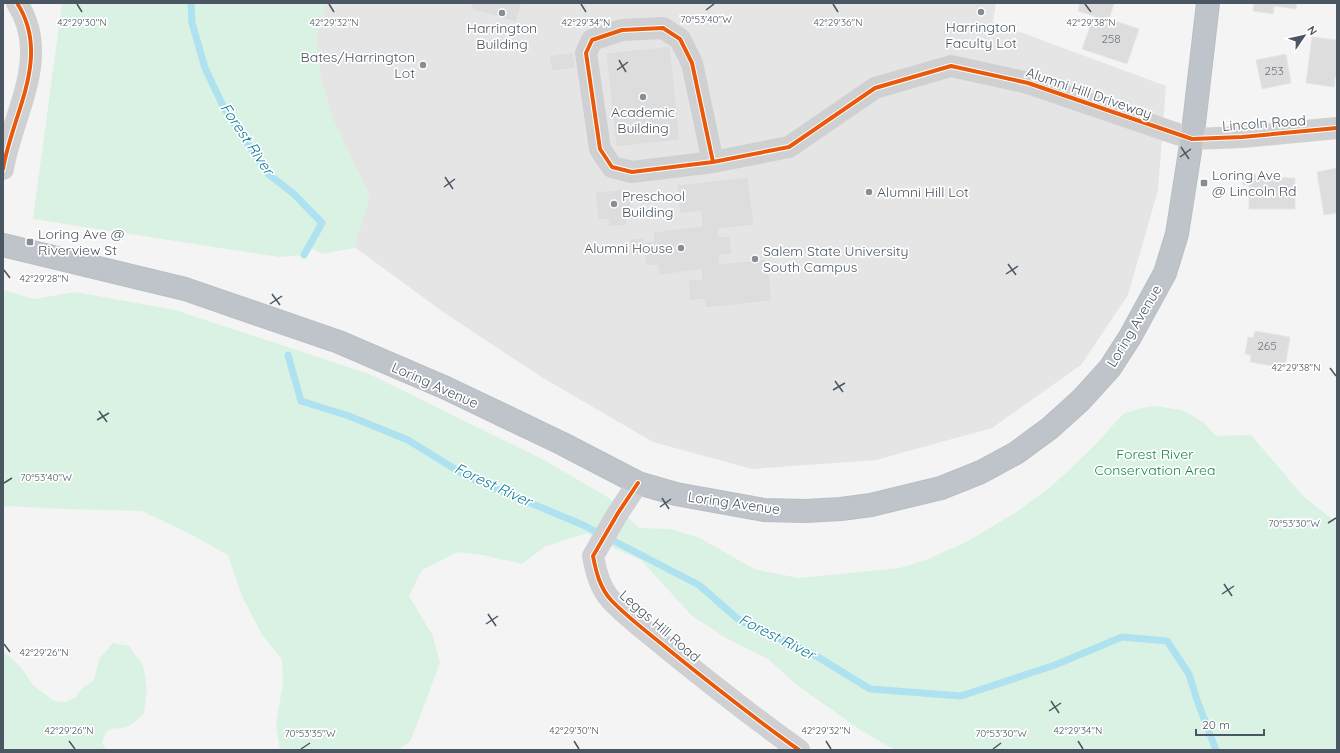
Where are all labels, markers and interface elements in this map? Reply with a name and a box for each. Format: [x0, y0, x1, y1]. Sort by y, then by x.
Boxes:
marker: Harrington Faculty Lot [976, 7, 986, 17]
marker: Harrington Building [497, 8, 507, 18]
text: 70°53'40"W [680, 13, 732, 26]
text: 42°29'30"N [57, 16, 107, 29]
text: 42°29'32"N [309, 16, 359, 29]
text: 42°29'34"N [562, 16, 610, 29]
text: 42°29'36"N [814, 16, 862, 29]
text: 42°29'38"N [1067, 16, 1115, 29]
north arrow [1284, 16, 1324, 56]
place label: Harrington Faculty Lot [945, 18, 1017, 52]
place label: Harrington Building [467, 19, 537, 53]
text: N [1304, 23, 1320, 38]
house number: 258 [1101, 31, 1121, 46]
place label: Bates/Harrington Lot [301, 48, 415, 82]
marker: Bates/Harrington Lot [418, 60, 428, 70]
street label: Alumni Hill Driveway [1024, 63, 1154, 123]
house number: 253 [1264, 63, 1284, 78]
marker: Academic Building [638, 92, 648, 102]
water label: Forest River [216, 99, 280, 180]
place label: Academic Building [611, 103, 675, 137]
street label: Lincoln Road [1221, 111, 1307, 135]
place label: Loring Ave @ Lincoln Rd [1212, 166, 1297, 200]
marker: Loring Ave @ Lincoln Rd [1199, 178, 1209, 188]
place label: Alumni Hill Lot [877, 183, 969, 201]
place label: Preschool Building [622, 187, 685, 221]
marker: Alumni Hill Lot [864, 187, 874, 197]
marker: Preschool Building [609, 199, 619, 209]
place label: Loring Ave @ Riverview St [38, 225, 124, 259]
marker: Loring Ave @ Riverview St [25, 237, 35, 247]
place label: Alumni House [584, 239, 673, 257]
place label: Salem State University South Campus [763, 242, 908, 276]
marker: Alumni House [676, 243, 686, 253]
marker: Salem State University South Campus [750, 254, 760, 264]
text: 42°29'28"N [19, 272, 69, 285]
street label: Loring Avenue [1102, 282, 1166, 370]
house number: 265 [1257, 338, 1277, 353]
street label: Loring Avenue [389, 358, 481, 412]
text: 42°29'38"N [1272, 361, 1320, 374]
park label: Forest River Conservation Area [1095, 445, 1215, 479]
water label: Forest River [452, 458, 537, 512]
text: 70°53'40"W [20, 471, 72, 484]
street label: Loring Avenue [687, 488, 781, 518]
text: 70°53'30"W [1268, 517, 1320, 530]
street label: Leggs Hill Road [616, 586, 704, 666]
water label: Forest River [736, 609, 820, 665]
text: 42°29'26"N [19, 646, 69, 659]
scale bar [1196, 711, 1264, 737]
text: 20 m [1202, 717, 1230, 732]
text: 42°29'26"N [44, 724, 94, 737]
text: 42°29'30"N [549, 724, 599, 737]
text: 42°29'32"N [801, 724, 851, 737]
text: 42°29'34"N [1054, 724, 1102, 737]
text: 70°53'35"W [284, 727, 336, 740]
text: 70°53'30"W [975, 727, 1027, 740]

